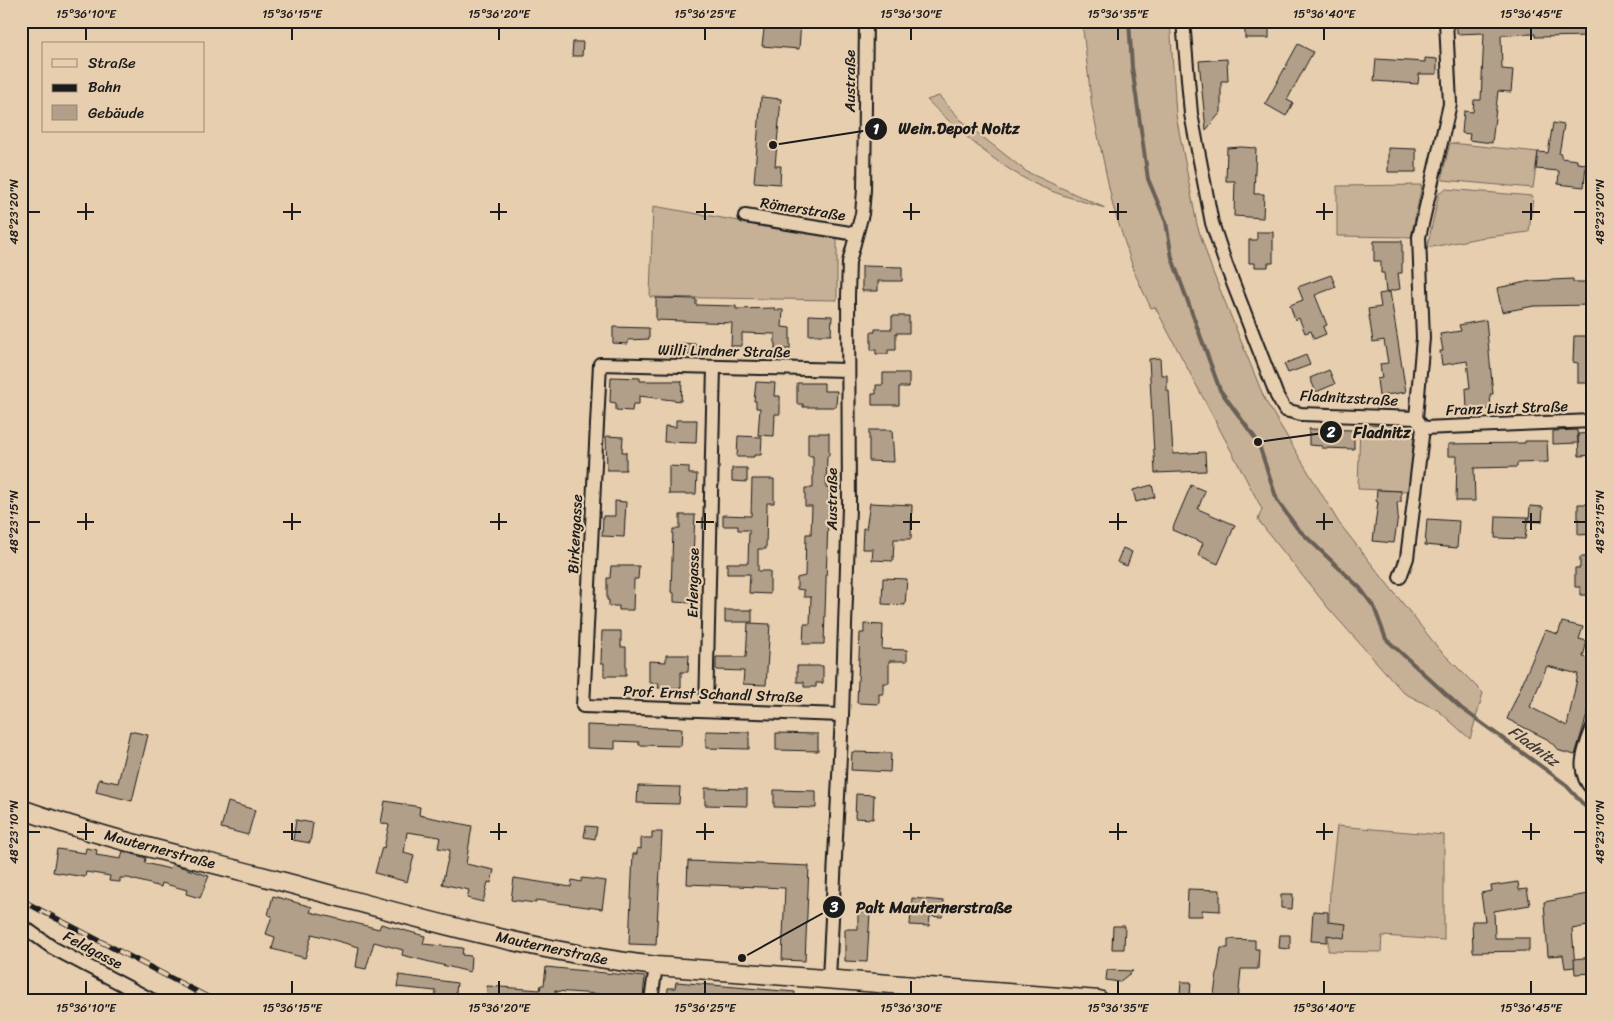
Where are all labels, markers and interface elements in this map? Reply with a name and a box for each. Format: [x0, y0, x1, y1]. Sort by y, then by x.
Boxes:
text: 15°36'10"E [56, 3, 117, 25]
text: 15°36'15"E [262, 3, 323, 25]
text: 15°36'20"E [468, 3, 531, 25]
text: 15°36'25"E [674, 3, 737, 25]
text: 15°36'30"E [880, 3, 943, 25]
text: 15°36'35"E [1087, 3, 1150, 25]
text: 15°36'40"E [1293, 3, 1356, 25]
text: 15°36'45"E [1500, 3, 1563, 25]
legend [42, 42, 205, 132]
text: Straße [88, 50, 136, 76]
street label: Austraße [837, 50, 863, 113]
text: Bahn [88, 74, 121, 100]
text: Gebäude [88, 100, 144, 126]
callout: Wein.Depot Noitz [864, 113, 1030, 144]
text: Wein.Depot Noitz [898, 114, 1021, 143]
text: 1 [873, 116, 880, 142]
text: 48°23'20"N [3, 178, 25, 245]
text: 48°23'20"N [1589, 178, 1611, 245]
street label: Römerstraße [758, 189, 848, 229]
street label: Willi Lindner Straße [658, 337, 790, 365]
street label: Fladnitzstraße [1299, 382, 1399, 414]
street label: Franz Liszt Straße [1445, 393, 1569, 423]
callout: Fladnitz [1319, 417, 1421, 448]
text: Fladnitz [1352, 418, 1412, 447]
text: 2 [1326, 419, 1336, 445]
street label: Austraße [819, 468, 845, 531]
text: 48°23'15"N [3, 490, 25, 554]
text: 48°23'15"N [1589, 490, 1611, 554]
street label: Birkengasse [560, 493, 590, 574]
street label: Erlengasse [679, 548, 707, 618]
street label: Prof. Ernst Schandl Straße [623, 678, 804, 710]
water label: Fladnitz [1502, 717, 1568, 776]
text: 48°23'10"N [3, 799, 25, 864]
text: 48°23'10"N [1589, 799, 1611, 864]
street label: Mauternerstraße [102, 822, 218, 876]
callout: Palt Mauternerstraße [821, 892, 1021, 923]
text: Palt Mauternerstraße [856, 893, 1013, 922]
text: 3 [829, 894, 839, 920]
street label: Feldgasse [59, 923, 127, 977]
street label: Mauternerstraße [494, 923, 610, 973]
text: 15°36'10"E [56, 997, 117, 1019]
text: 15°36'15"E [262, 997, 323, 1019]
text: 15°36'20"E [468, 997, 531, 1019]
text: 15°36'25"E [674, 997, 737, 1019]
text: 15°36'30"E [880, 997, 943, 1019]
text: 15°36'35"E [1087, 997, 1150, 1019]
text: 15°36'40"E [1293, 997, 1356, 1019]
text: 15°36'45"E [1500, 997, 1563, 1019]

